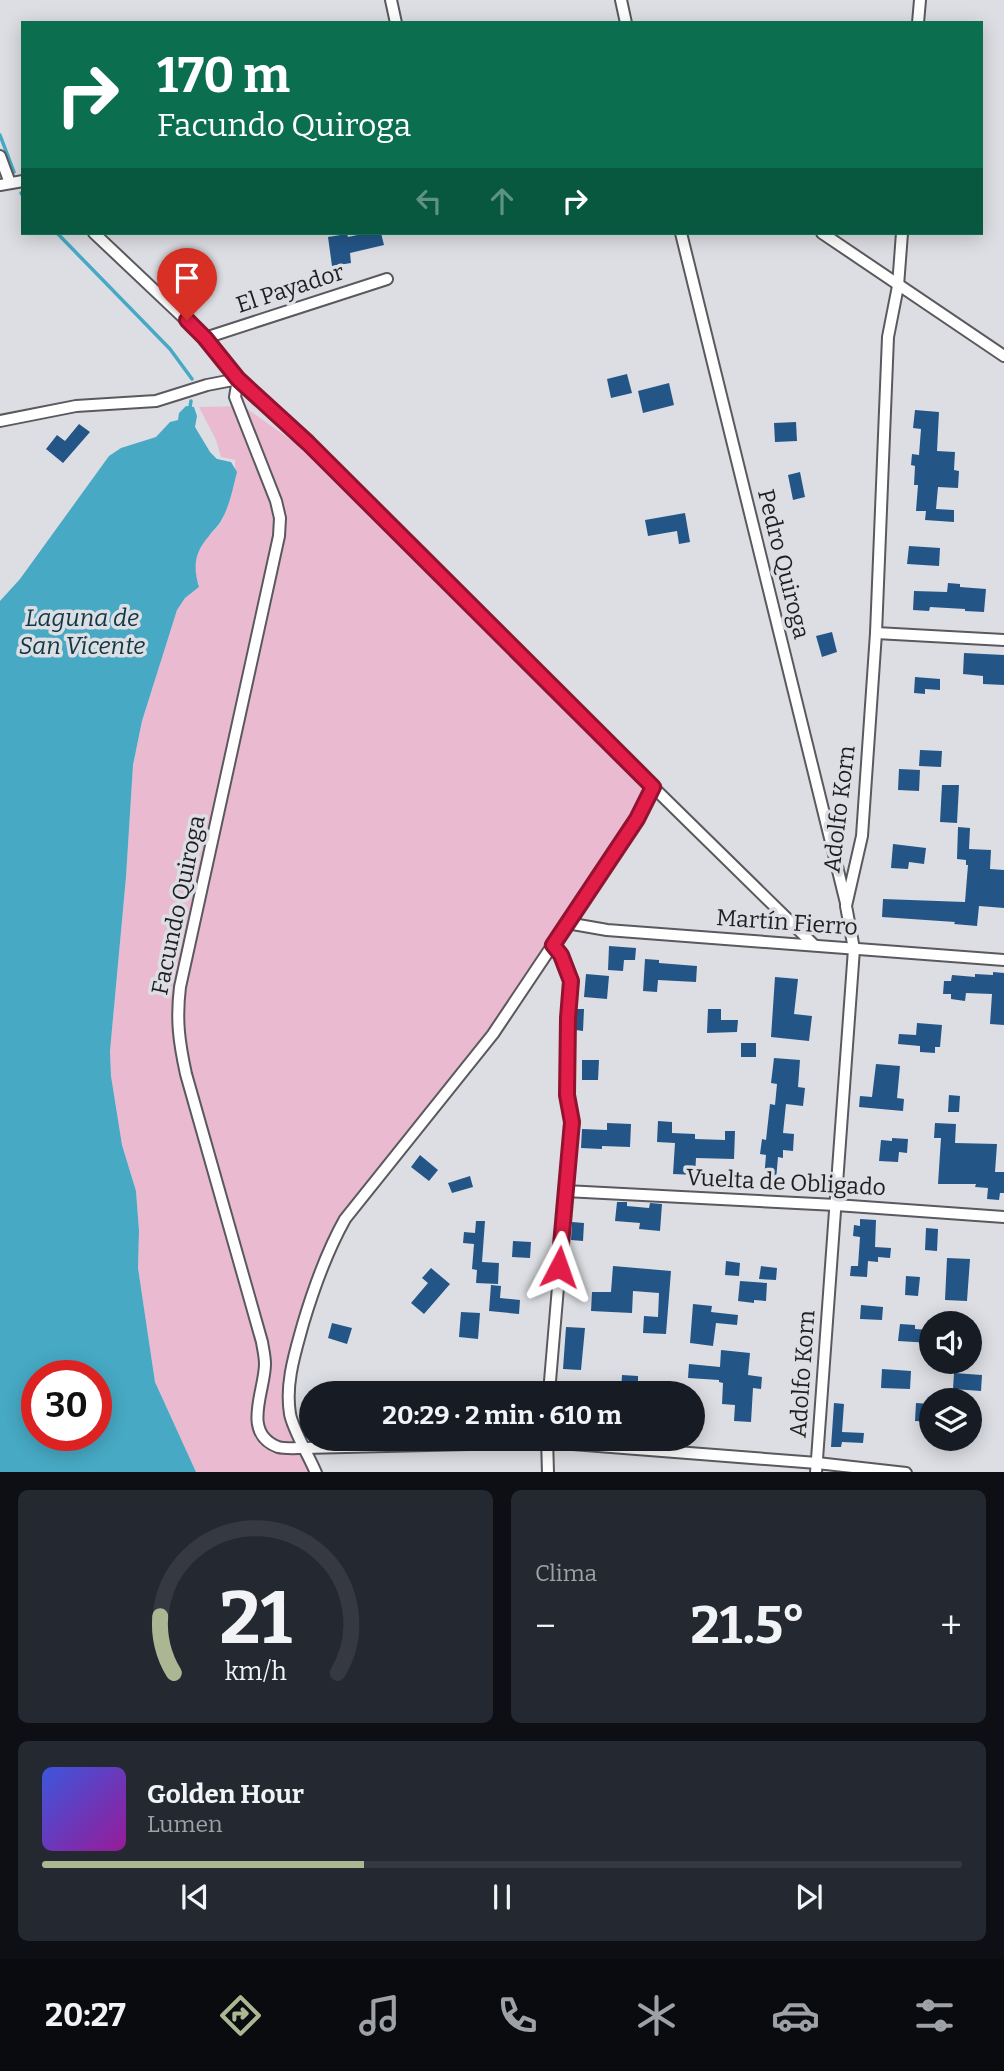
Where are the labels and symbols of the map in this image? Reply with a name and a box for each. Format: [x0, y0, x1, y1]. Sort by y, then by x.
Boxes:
pin [157, 248, 217, 320]
street label: El Payador [232, 257, 348, 319]
street label: Pedro Quiroga [752, 486, 816, 642]
water label: Laguna de San Vicente [19, 604, 145, 660]
street label: Adolfo Korn [817, 743, 861, 874]
street label: Facundo Quiroga [145, 812, 211, 997]
street label: Martín Fierro [715, 903, 859, 941]
street label: Vuelta de Obligado [685, 1163, 887, 1201]
position arrow [522, 1230, 596, 1304]
street label: Adolfo Korn [784, 1309, 820, 1439]
speed limit sign: 30 [21, 1360, 112, 1451]

